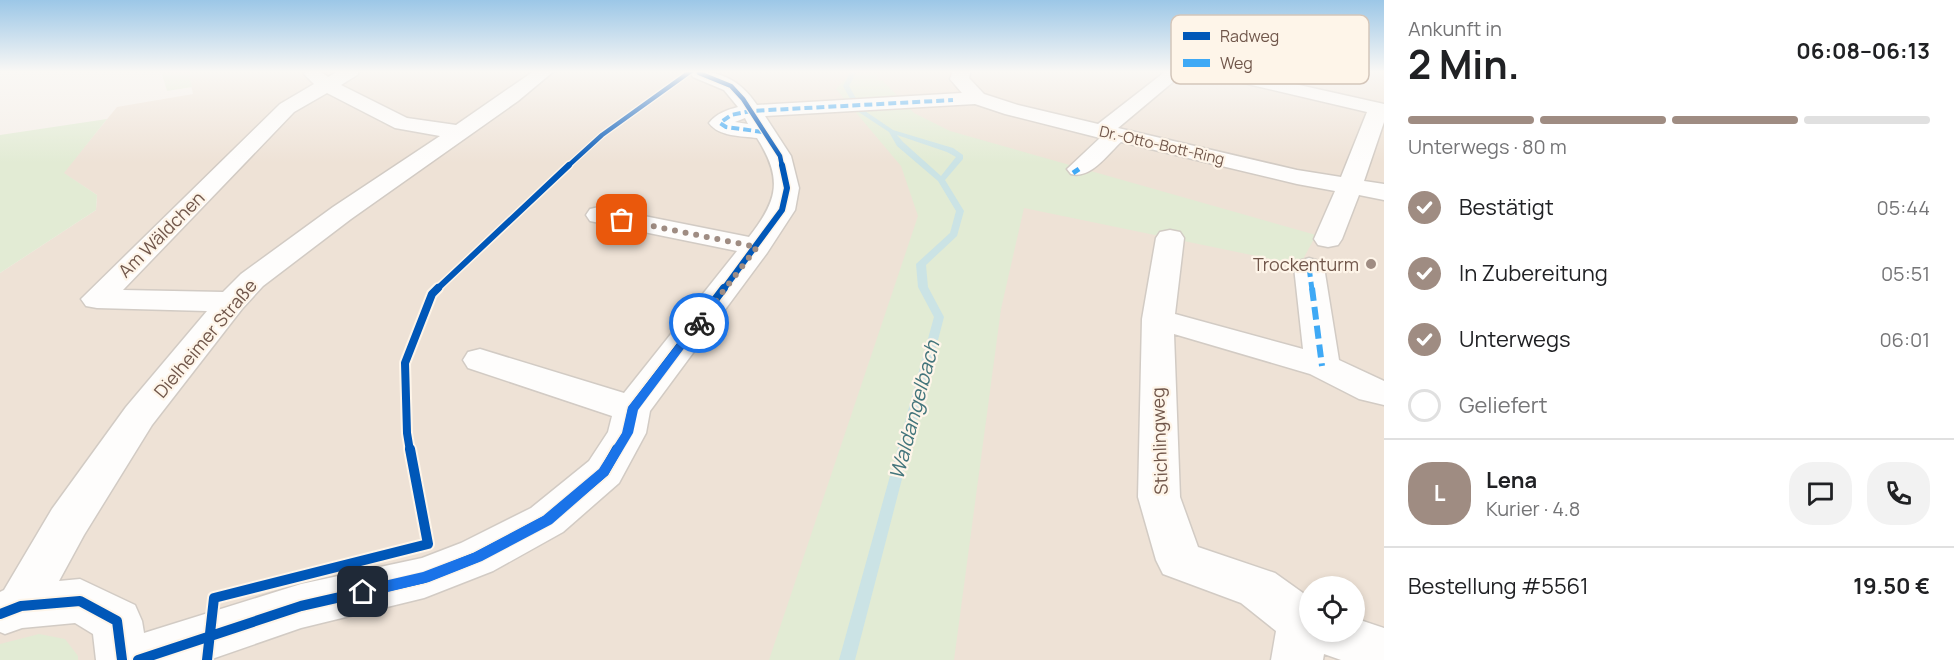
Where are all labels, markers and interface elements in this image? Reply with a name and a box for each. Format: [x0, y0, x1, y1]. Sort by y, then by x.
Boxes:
legend [1171, 15, 1369, 84]
text: Ankunft in [1408, 15, 1502, 42]
text: Radweg [1220, 25, 1279, 47]
text: 06:08–06:13 [1796, 36, 1930, 66]
text: 2 Min. [1408, 37, 1520, 91]
text: Weg [1220, 52, 1253, 74]
street label: Dr.-Otto-Bott-Ring [1097, 120, 1227, 170]
text: Unterwegs · 80 m [1408, 133, 1567, 160]
street label: Am Wäldchen [113, 186, 209, 282]
icon: check [1408, 191, 1441, 224]
text: Bestätigt [1459, 192, 1554, 222]
pin [596, 194, 647, 245]
text: 05:44 [1876, 194, 1930, 221]
icon: bag [605, 203, 638, 236]
place label: Trockenturm [1253, 252, 1359, 276]
marker: Trockenturm [1364, 257, 1378, 271]
icon: check [1408, 257, 1441, 290]
text: In Zubereitung [1459, 258, 1608, 288]
text: 05:51 [1881, 260, 1930, 287]
street label: Dielheimer Straße [148, 274, 262, 402]
courier [669, 293, 729, 353]
icon: bike [683, 307, 716, 340]
icon: check [1408, 323, 1441, 356]
text: Unterwegs [1459, 324, 1571, 354]
text: 06:01 [1879, 326, 1930, 353]
water label: Waldangelbach [883, 337, 946, 482]
street label: Stichlingweg [1145, 387, 1173, 495]
text: Geliefert [1459, 390, 1547, 420]
button: chat [1789, 462, 1852, 525]
button: phone [1867, 462, 1930, 525]
text: Lena [1486, 465, 1537, 495]
text: L [1434, 478, 1445, 508]
text: Kurier · 4.8 [1486, 495, 1580, 522]
pin [337, 566, 388, 617]
text: Bestellung #5561 [1408, 571, 1589, 601]
text: 19.50 € [1853, 571, 1930, 601]
icon: home [346, 575, 379, 608]
map controls [1299, 576, 1365, 642]
button: locate [1299, 576, 1365, 642]

